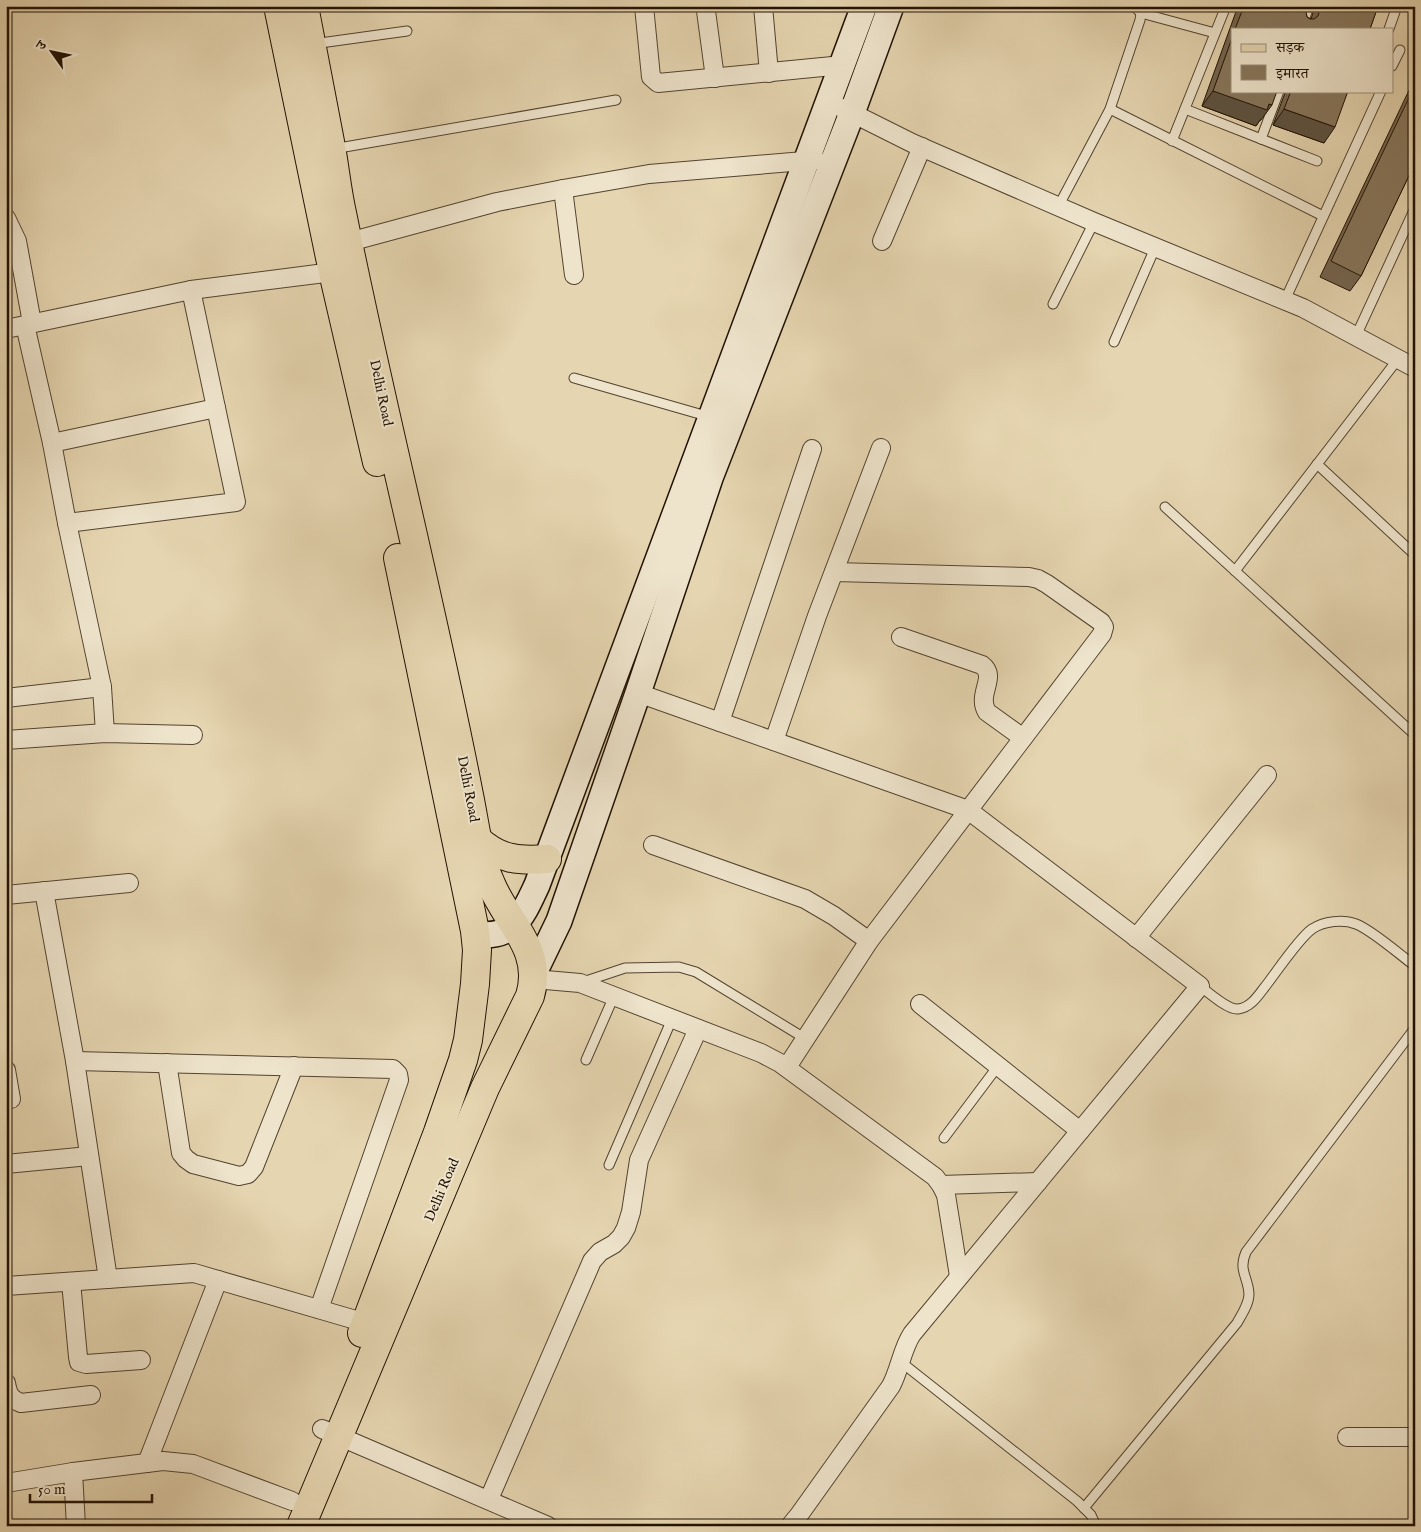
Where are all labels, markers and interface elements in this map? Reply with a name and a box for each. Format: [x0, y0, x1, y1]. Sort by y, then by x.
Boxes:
north arrow [28, 28, 78, 78]
legend [1231, 28, 1394, 92]
text: उ [32, 37, 52, 54]
text: सड़क [1275, 38, 1305, 57]
text: इमारत [1275, 64, 1310, 83]
street label: Delhi Road [365, 358, 397, 428]
street label: Delhi Road [453, 754, 483, 824]
street label: Delhi Road [421, 1155, 464, 1225]
scale bar [30, 1472, 152, 1504]
text: 50 m [38, 1480, 66, 1499]

